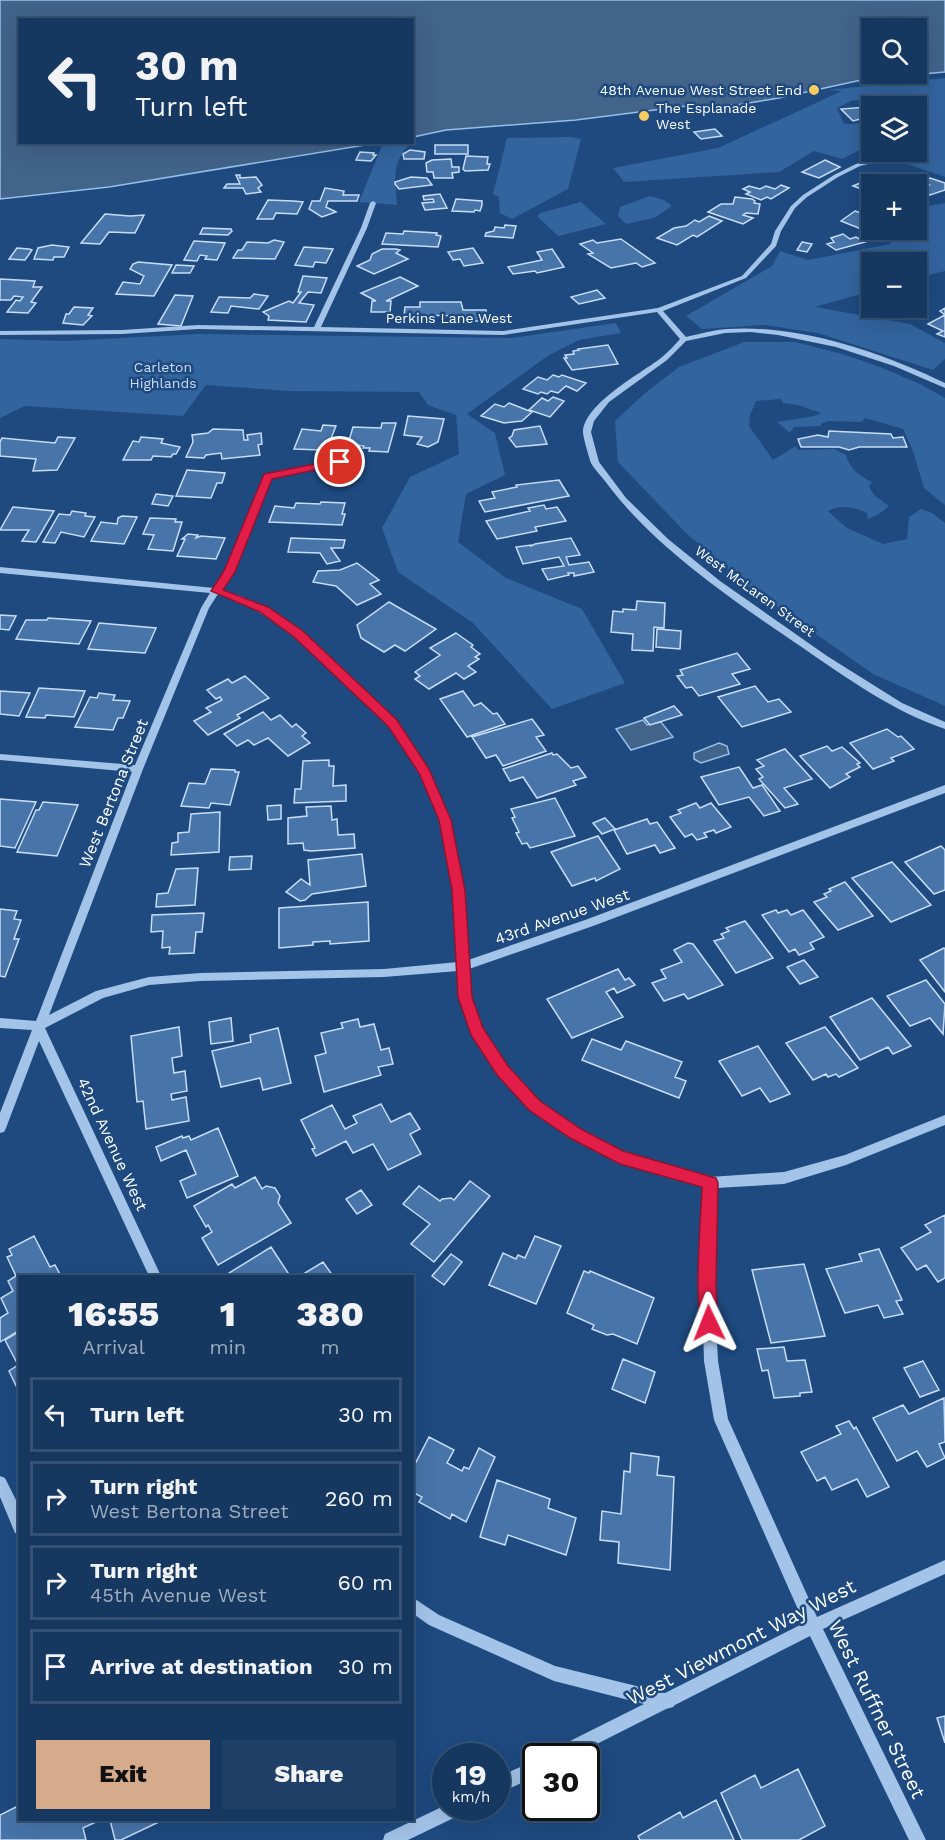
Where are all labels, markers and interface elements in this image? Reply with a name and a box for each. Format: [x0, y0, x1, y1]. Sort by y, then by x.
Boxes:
map controls [861, 18, 927, 318]
button: search [861, 18, 927, 84]
text: 30 m [135, 41, 239, 90]
icon: left [36, 42, 114, 120]
place label: 48th Avenue West Street End [600, 82, 802, 98]
marker: 48th Avenue West Street End [807, 83, 821, 97]
text: Turn left [135, 91, 247, 123]
button: layers [861, 96, 927, 162]
place label: The Esplanade West [656, 100, 756, 132]
marker: The Esplanade West [637, 109, 651, 123]
button: + [861, 174, 927, 240]
button: − [861, 252, 927, 318]
street label: Perkins Lane West [386, 310, 512, 326]
park label: Carleton Highlands [129, 359, 197, 391]
pin [314, 436, 365, 487]
icon: arrive [323, 445, 356, 478]
street label: West McLaren Street [692, 542, 818, 640]
street label: West Bertona Street [75, 716, 152, 870]
street label: 43rd Avenue West [492, 884, 632, 948]
street label: 42nd Avenue West [73, 1075, 152, 1214]
position arrow [677, 1291, 741, 1355]
text: 16:55 [68, 1293, 159, 1335]
text: 1 [220, 1293, 236, 1335]
text: 380 [296, 1293, 364, 1335]
text: Arrival [83, 1335, 145, 1359]
text: min [209, 1335, 246, 1359]
text: m [321, 1335, 340, 1359]
icon: left [39, 1398, 72, 1431]
text: Turn left [90, 1402, 184, 1427]
text: 30 m [338, 1402, 393, 1427]
text: Turn right [90, 1474, 197, 1499]
icon: right [39, 1482, 72, 1515]
text: 260 m [325, 1486, 393, 1511]
text: West Bertona Street [90, 1499, 289, 1523]
text: Turn right [90, 1558, 197, 1583]
icon: right [39, 1566, 72, 1599]
text: 60 m [337, 1570, 393, 1595]
street label: West Viewmont Way West [622, 1573, 860, 1710]
text: 45th Avenue West [90, 1583, 267, 1607]
street label: West Ruffner Street [823, 1616, 931, 1803]
icon: arrive [39, 1650, 72, 1683]
text: Arrive at destination [90, 1654, 313, 1679]
text: 30 m [338, 1654, 393, 1679]
button: Exit [36, 1740, 210, 1809]
button: Share [222, 1740, 396, 1809]
speed limit sign: 30 [522, 1743, 600, 1821]
text: 19 [455, 1757, 487, 1792]
text: km/h [452, 1788, 490, 1806]

